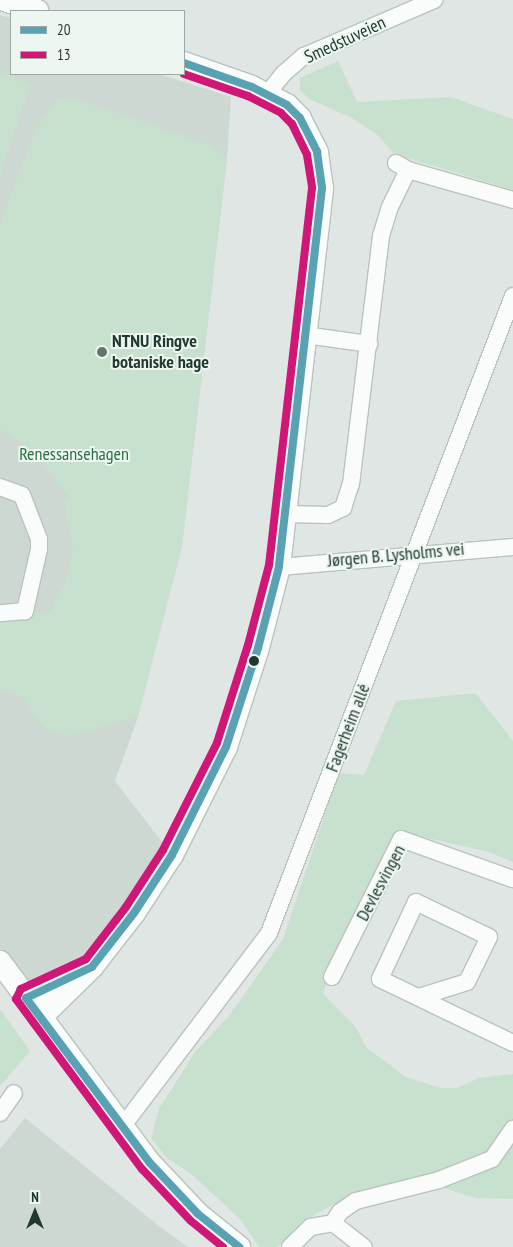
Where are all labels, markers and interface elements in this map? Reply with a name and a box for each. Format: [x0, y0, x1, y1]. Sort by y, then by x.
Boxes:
legend [10, 10, 185, 75]
street label: Smedstuveien [301, 12, 389, 68]
text: 20 [57, 20, 71, 39]
text: 13 [57, 45, 71, 64]
place label: NTNU Ringve botaniske hage [112, 331, 209, 374]
marker: NTNU Ringve botaniske hage [96, 346, 108, 358]
park label: Renessansehagen [19, 443, 129, 465]
street label: Jørgen B. Lysholms vei [326, 538, 466, 572]
unlabelled marker [249, 656, 259, 666]
street label: Fagerheim allé [321, 681, 375, 775]
street label: Devlesvingen [352, 841, 410, 925]
north arrow [10, 1187, 60, 1237]
text: N [31, 1188, 39, 1206]

